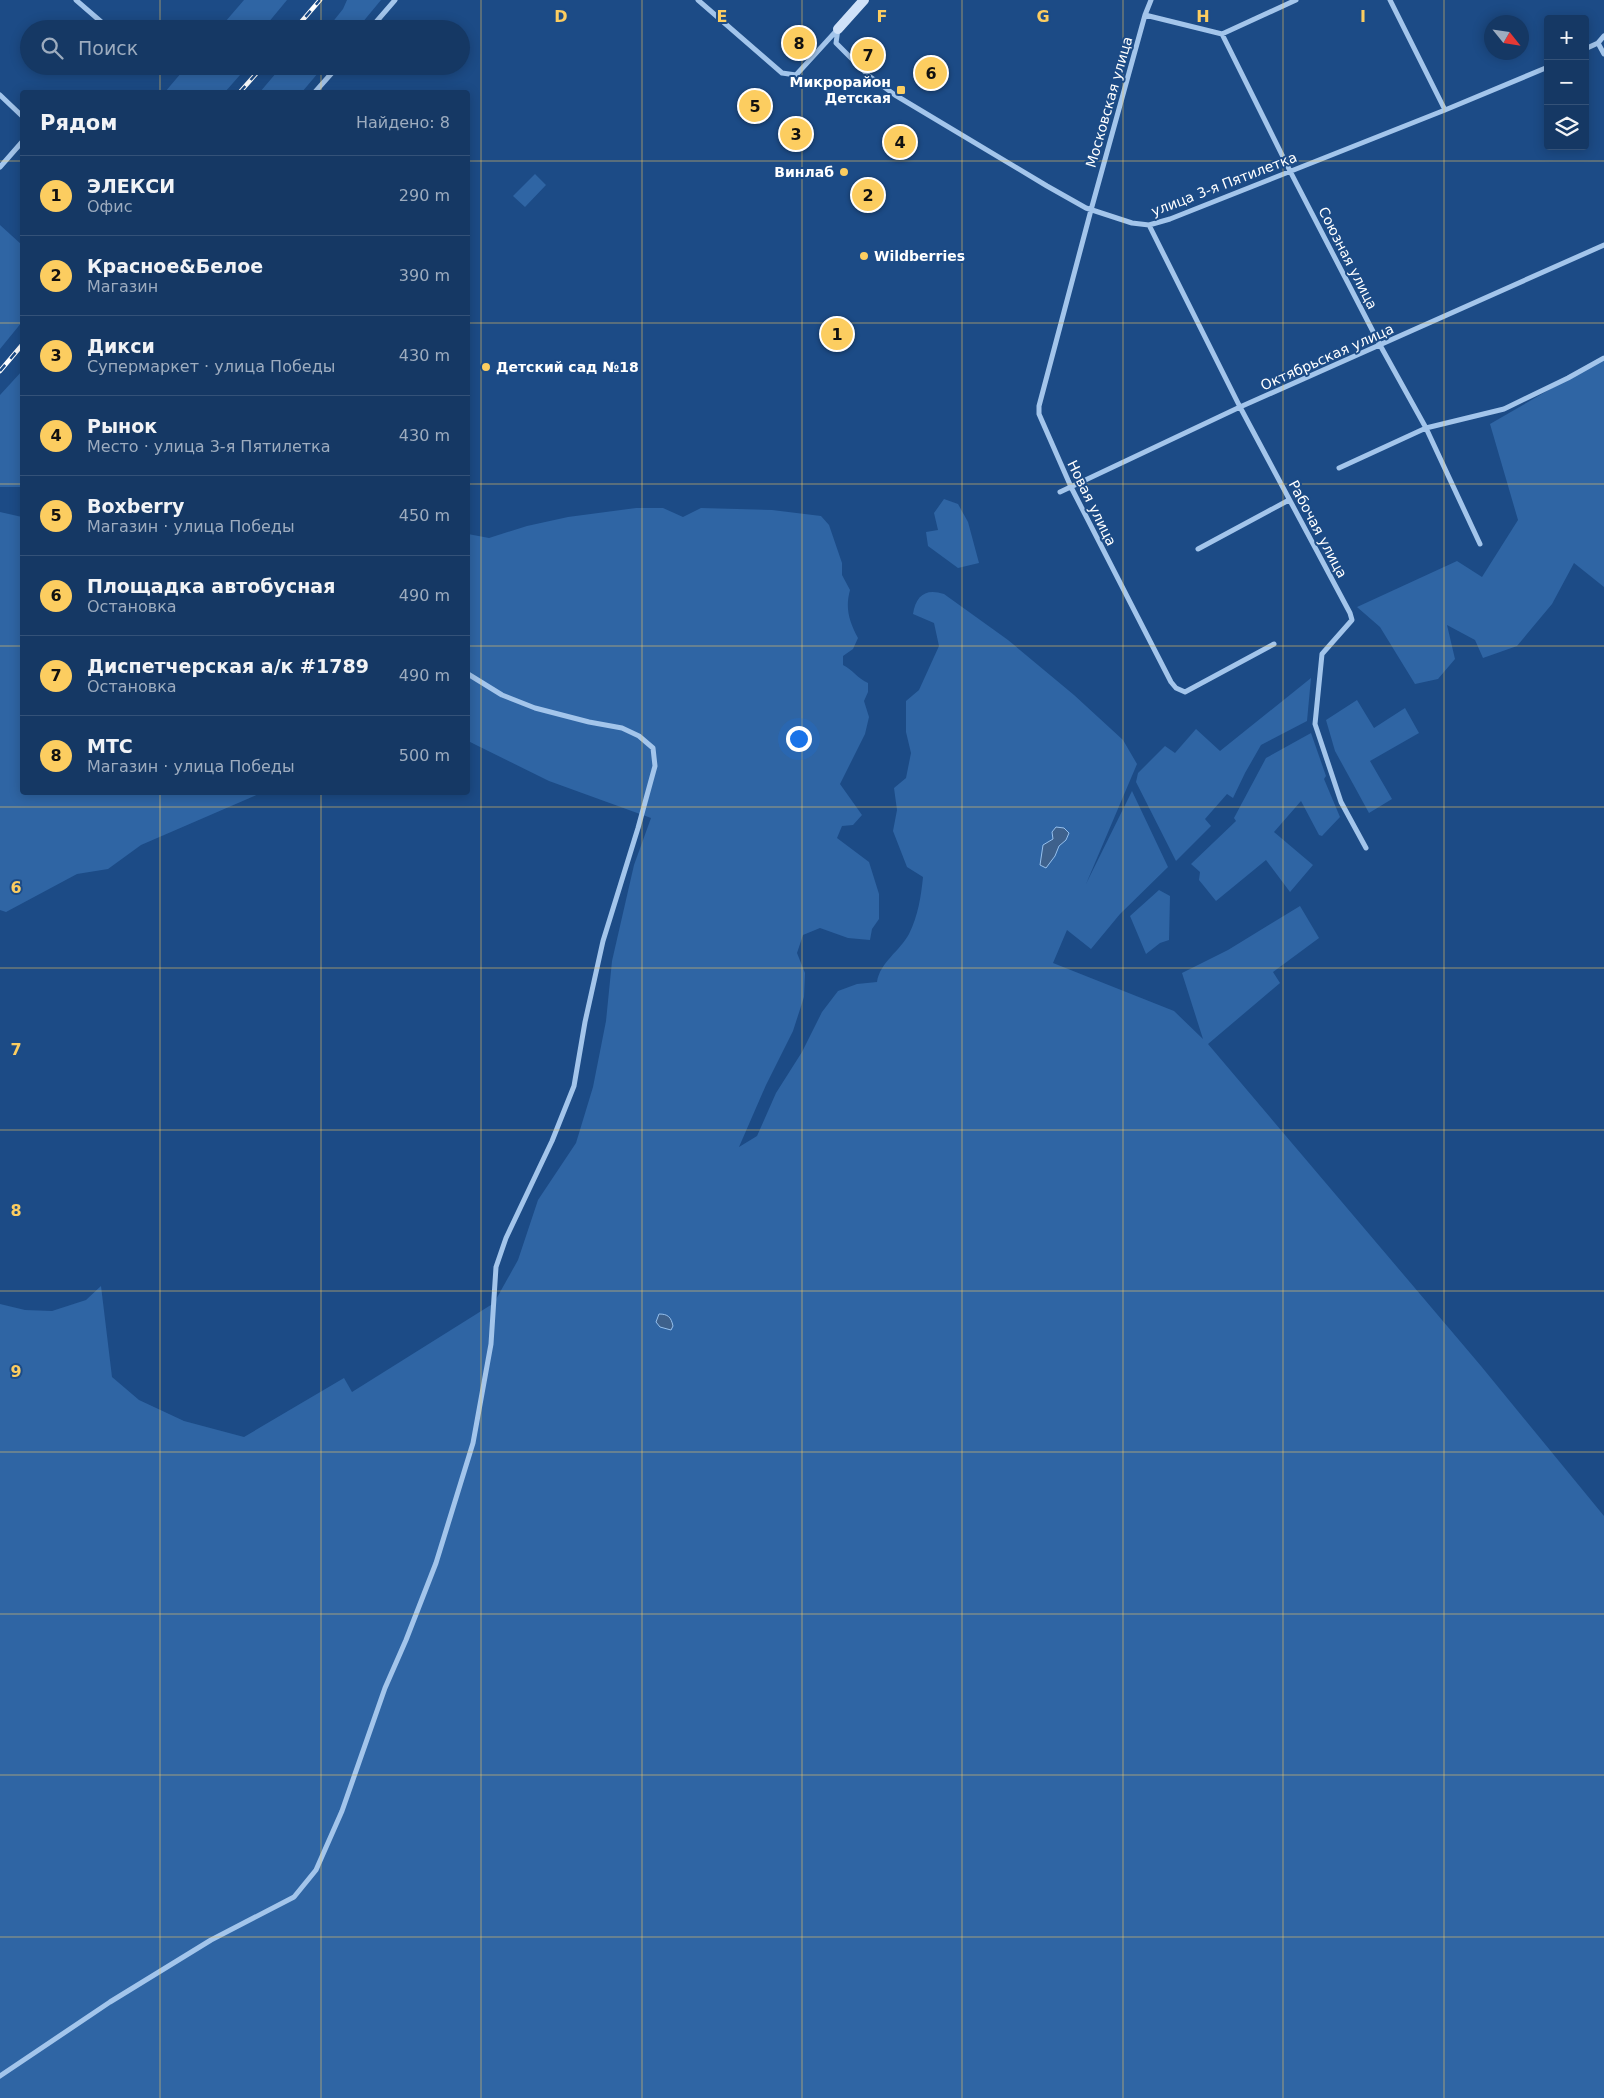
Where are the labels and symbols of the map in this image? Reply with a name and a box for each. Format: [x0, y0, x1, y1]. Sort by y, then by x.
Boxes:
text: D [554, 7, 568, 26]
text: E [717, 7, 727, 26]
text: F [877, 7, 887, 26]
text: G [1036, 7, 1050, 26]
text: H [1196, 7, 1210, 26]
text: I [1360, 7, 1366, 26]
north arrow [1484, 15, 1529, 60]
pin: 8 [783, 24, 815, 62]
street label: Московская улица [1083, 35, 1135, 169]
pin: 7 [852, 36, 884, 74]
pin: 6 [915, 54, 947, 92]
place label: Микрорайон Детская [790, 74, 891, 106]
marker: Микрорайон Детская [895, 84, 907, 96]
pin: 5 [739, 87, 771, 125]
pin: 3 [780, 115, 812, 153]
pin: 4 [884, 123, 916, 161]
street label: улица 3-я Пятилетка [1149, 149, 1299, 219]
place label: Винлаб [774, 164, 834, 180]
marker: Винлаб [838, 166, 850, 178]
pin: 2 [852, 176, 884, 214]
street label: Союзная улица [1315, 204, 1381, 312]
place label: Wildberries [874, 248, 965, 264]
marker: Wildberries [858, 250, 870, 262]
pin: 1 [821, 315, 853, 353]
street label: Октябрьская улица [1258, 320, 1396, 394]
place label: Детский сад №18 [496, 359, 639, 375]
marker: Детский сад №18 [480, 361, 492, 373]
street label: Новая улица [1064, 458, 1120, 548]
street label: Рабочая улица [1285, 477, 1351, 581]
your location [786, 726, 812, 752]
text: 6 [10, 878, 22, 897]
text: 7 [10, 1040, 22, 1059]
text: 8 [10, 1201, 22, 1220]
text: 9 [10, 1362, 22, 1381]

